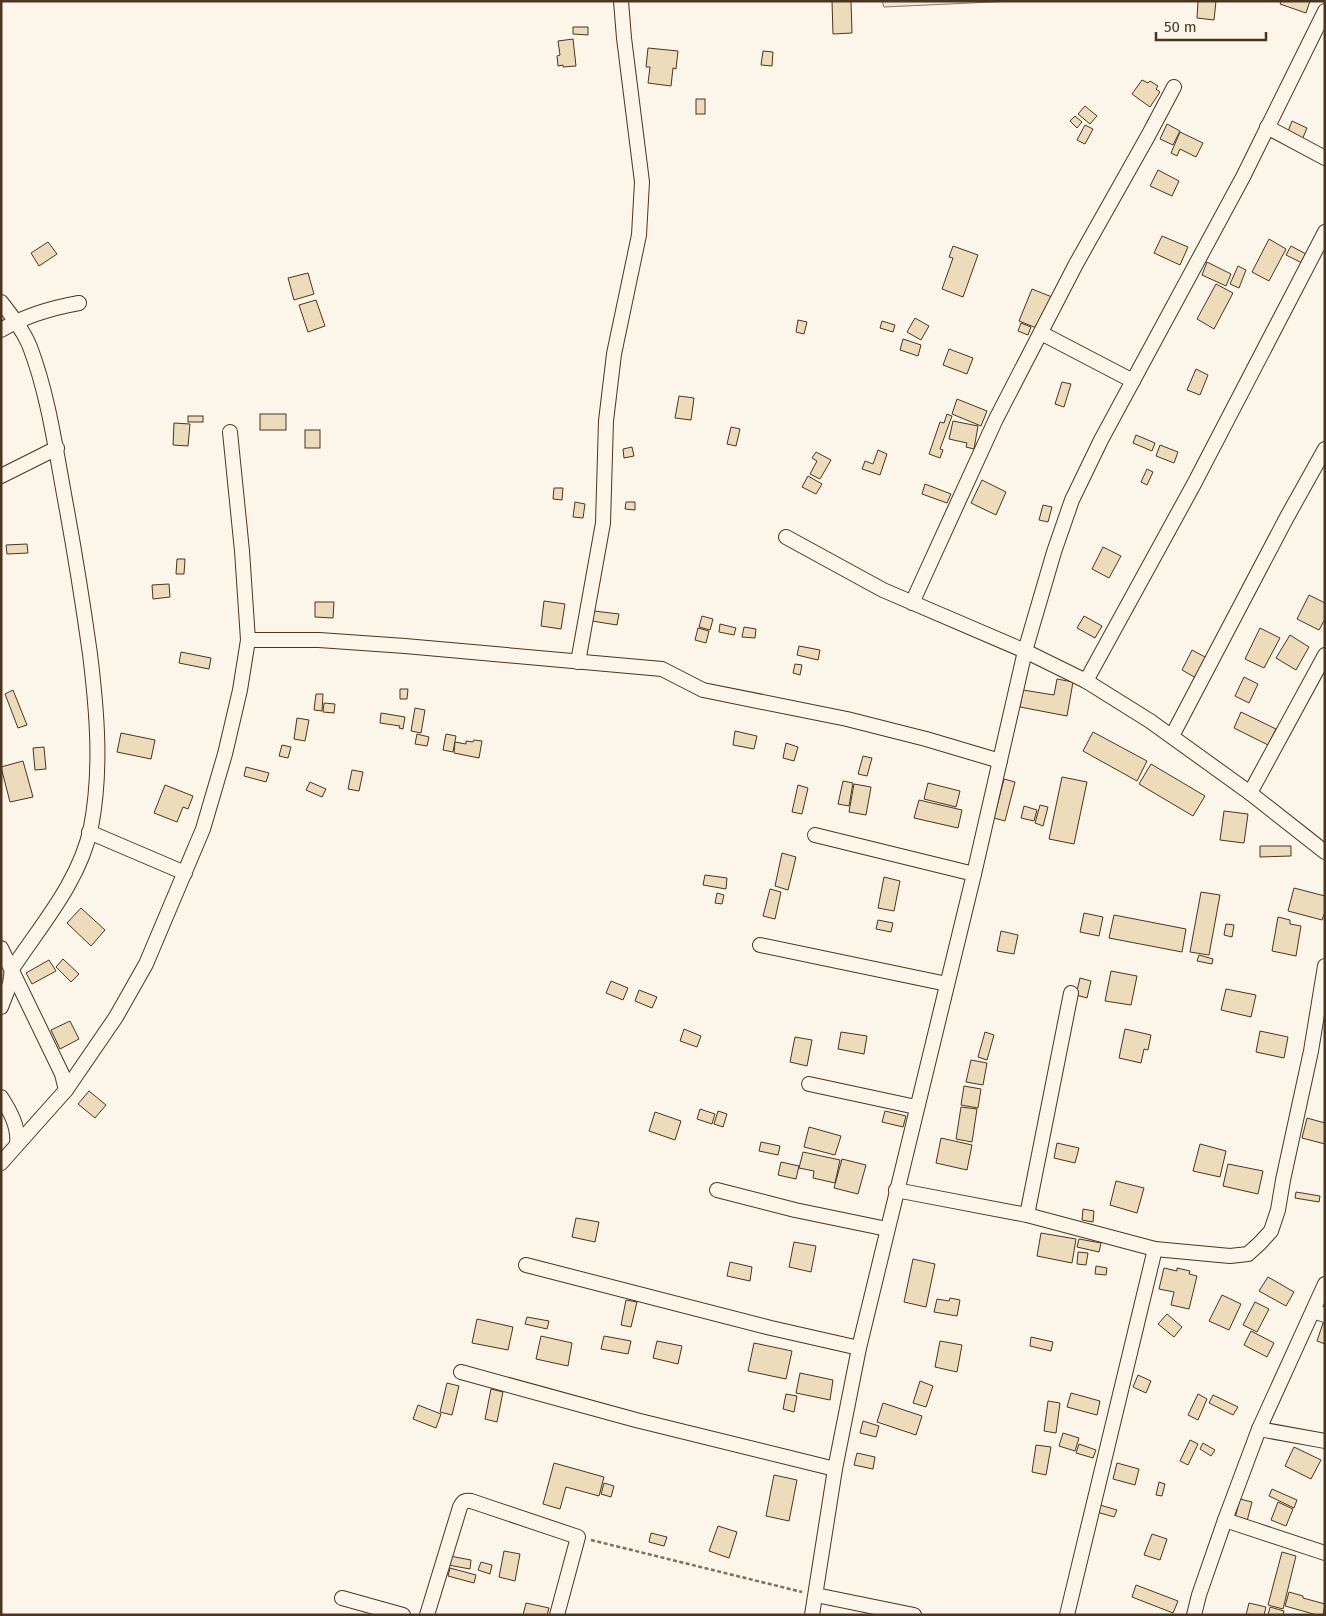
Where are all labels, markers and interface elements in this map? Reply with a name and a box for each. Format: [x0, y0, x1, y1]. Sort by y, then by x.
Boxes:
scale bar [1156, 10, 1266, 42]
text: 50 m [1164, 18, 1197, 36]

